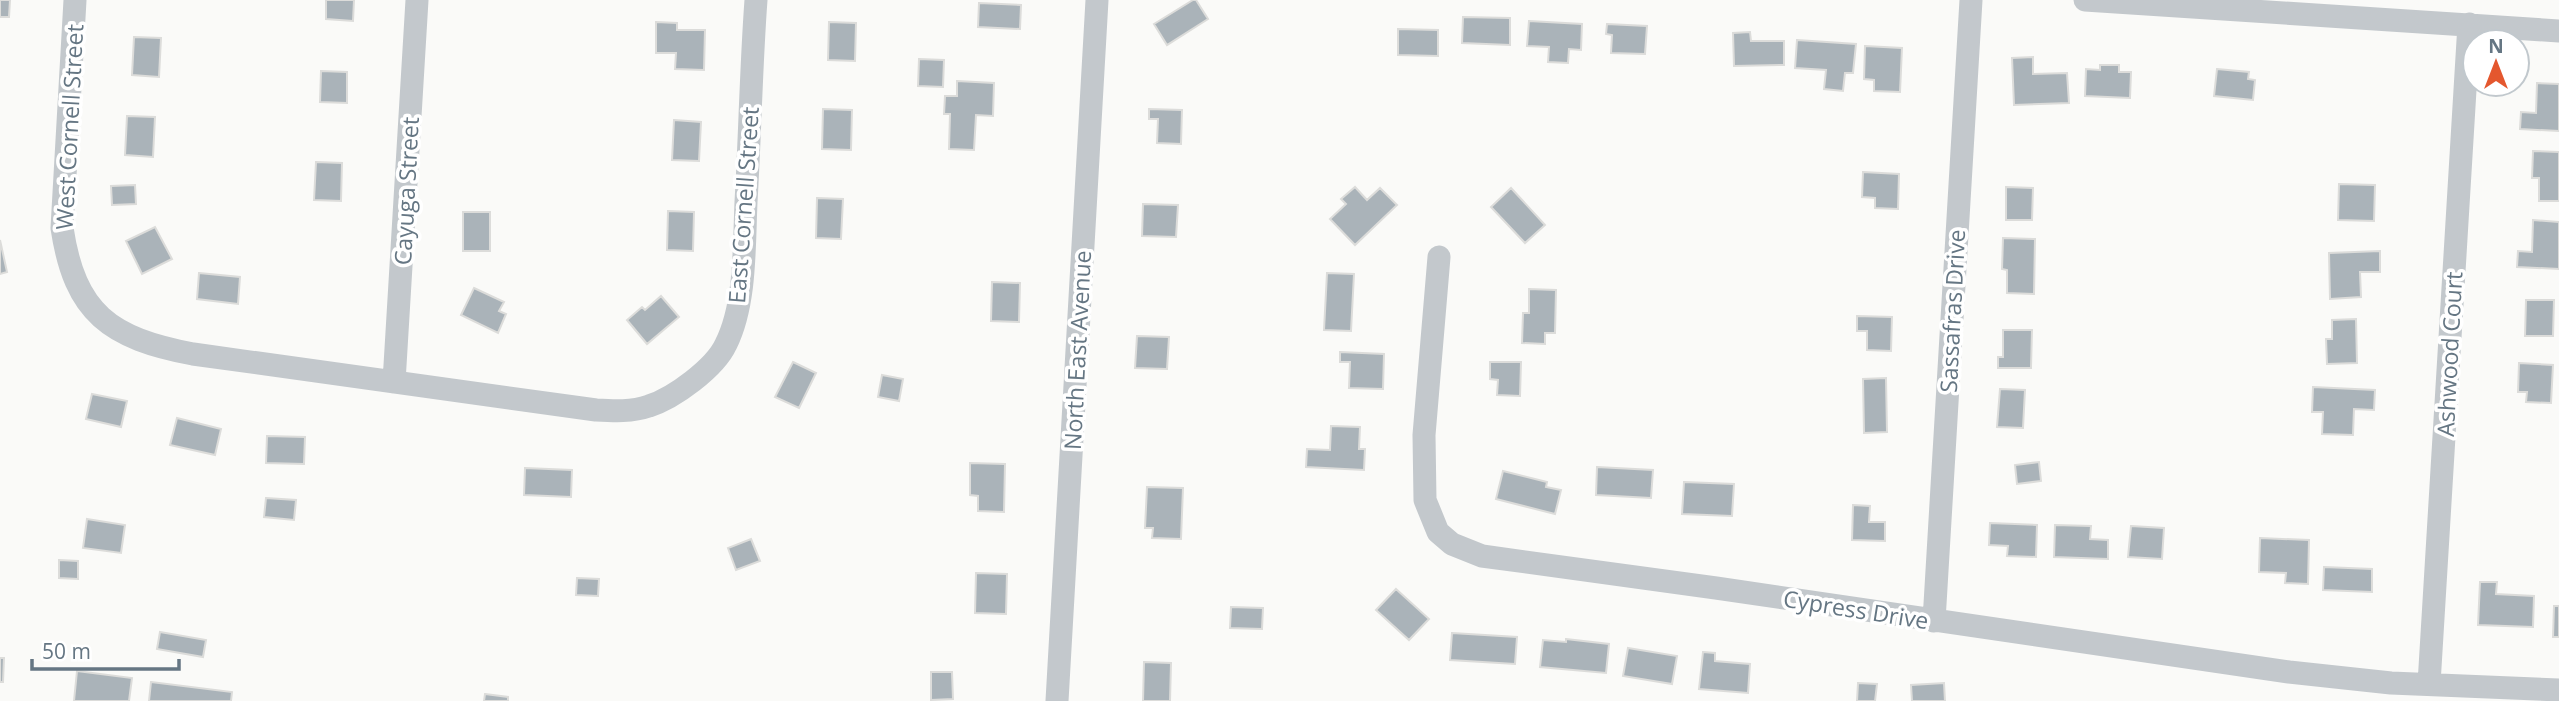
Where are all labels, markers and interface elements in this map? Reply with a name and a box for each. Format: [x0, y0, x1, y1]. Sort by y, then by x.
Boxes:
street label: West Cornell Street [48, 23, 90, 231]
north arrow [2461, 28, 2531, 98]
text: N [2488, 33, 2504, 59]
street label: East Cornell Street [720, 105, 766, 305]
street label: Cayuga Street [386, 116, 426, 266]
street label: Sassafras Drive [1932, 229, 1972, 393]
street label: North East Avenue [1056, 249, 1098, 451]
street label: Ashwood Court [2429, 271, 2469, 437]
street label: Cypress Drive [1781, 582, 1931, 636]
scale bar [32, 628, 178, 672]
text: 50 m [42, 637, 91, 665]

